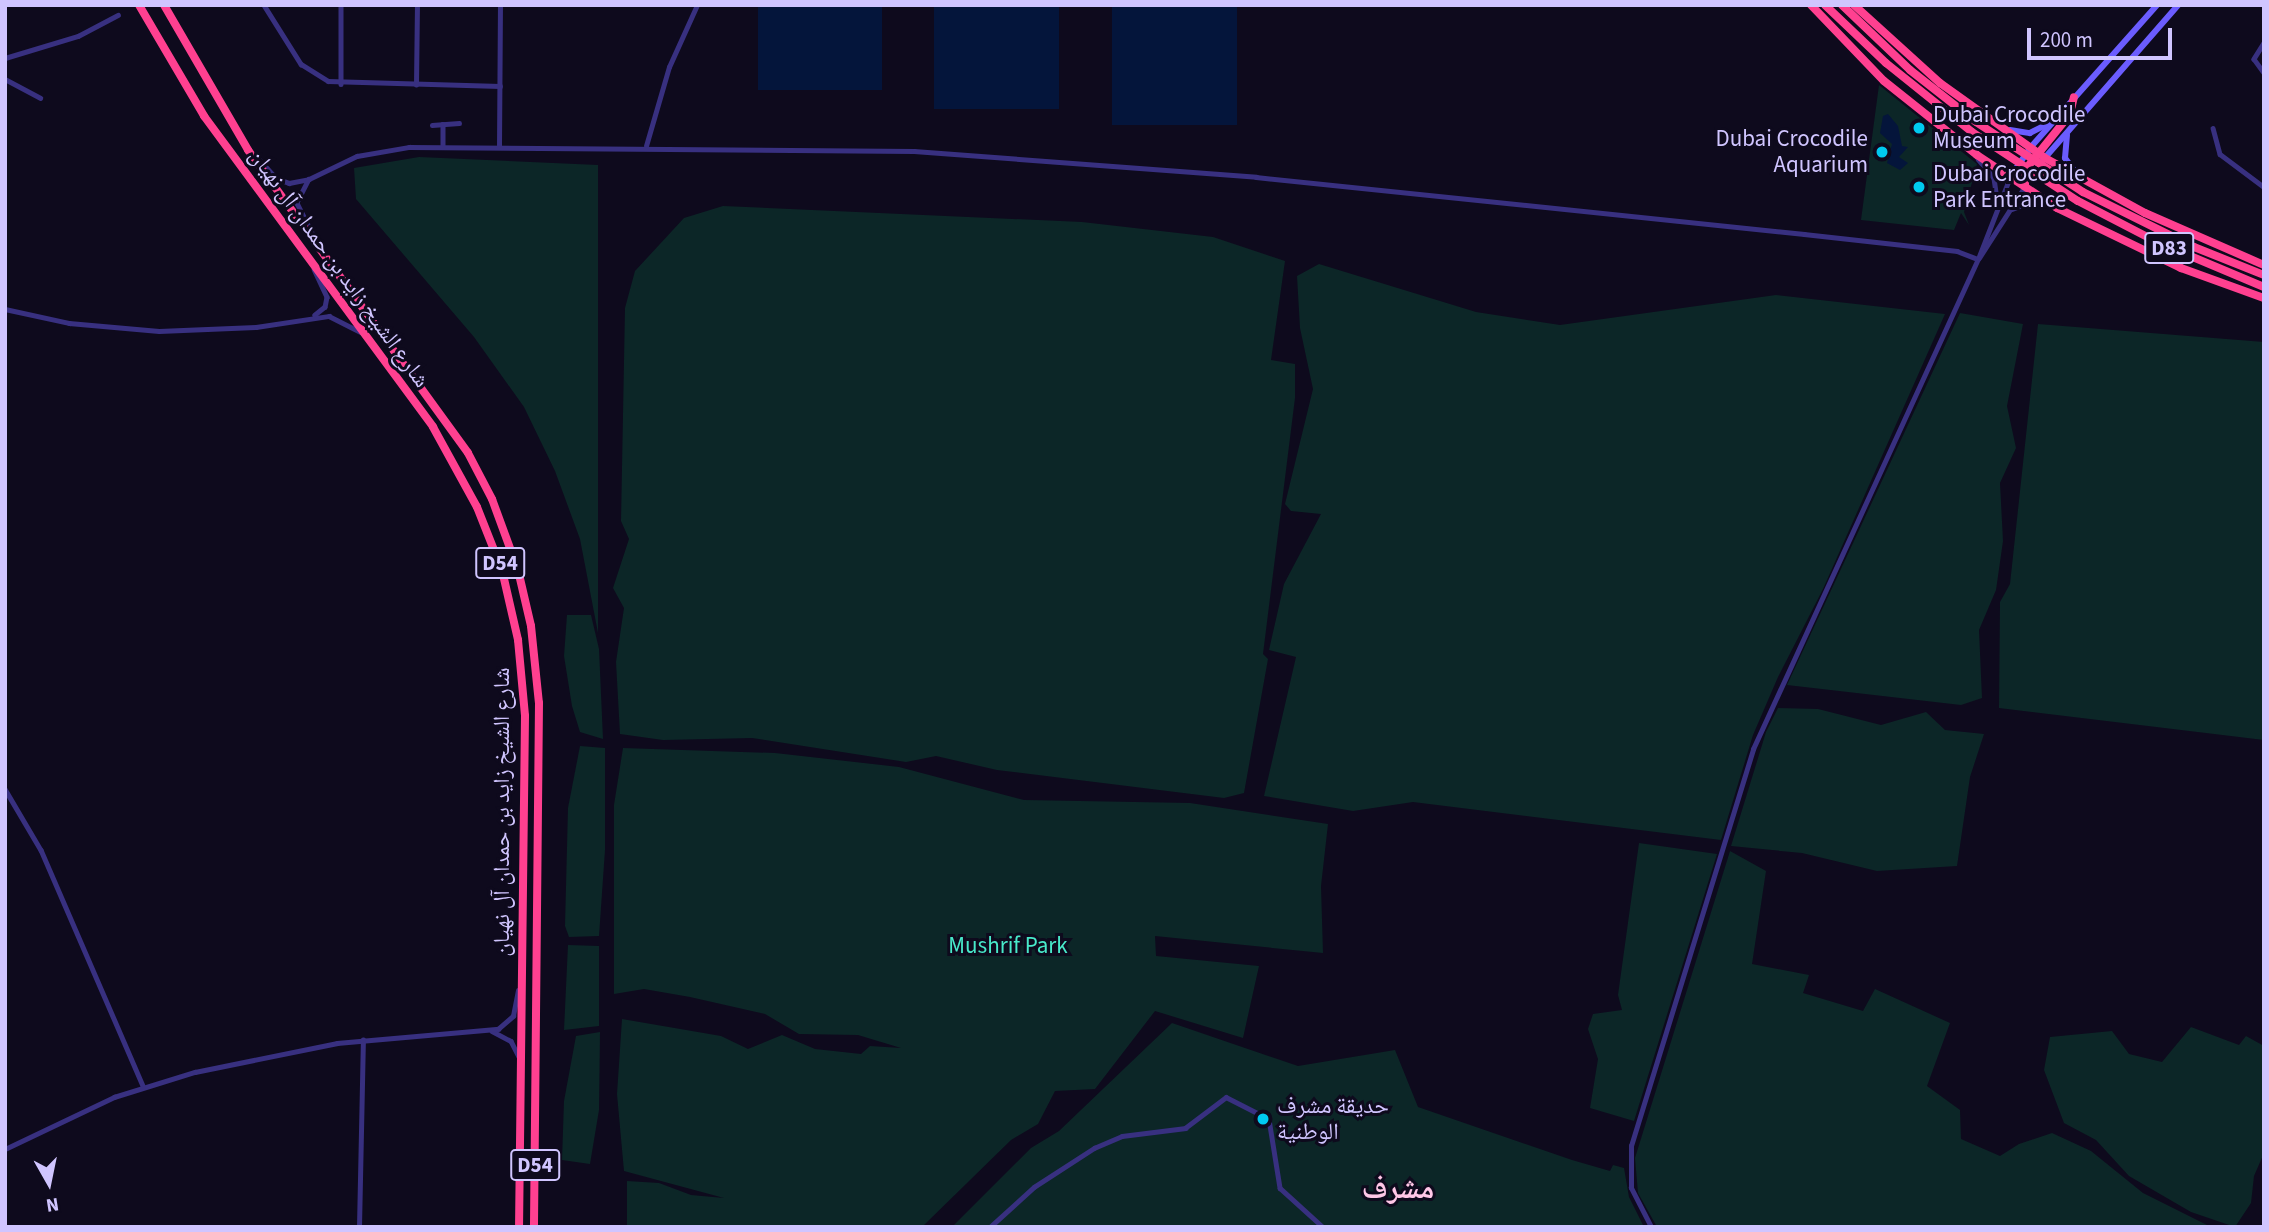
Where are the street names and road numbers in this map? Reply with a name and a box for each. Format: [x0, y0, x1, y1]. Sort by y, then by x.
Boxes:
street label: شارع الشيخ زايد بن حمدان آل نهيان [243, 143, 435, 393]
road number: D83 [2143, 230, 2195, 266]
road number: D54 [474, 546, 526, 580]
street label: شارع الشيخ زايد بن حمدان آل نهيان [488, 667, 516, 957]
road number: D54 [509, 1148, 561, 1182]

